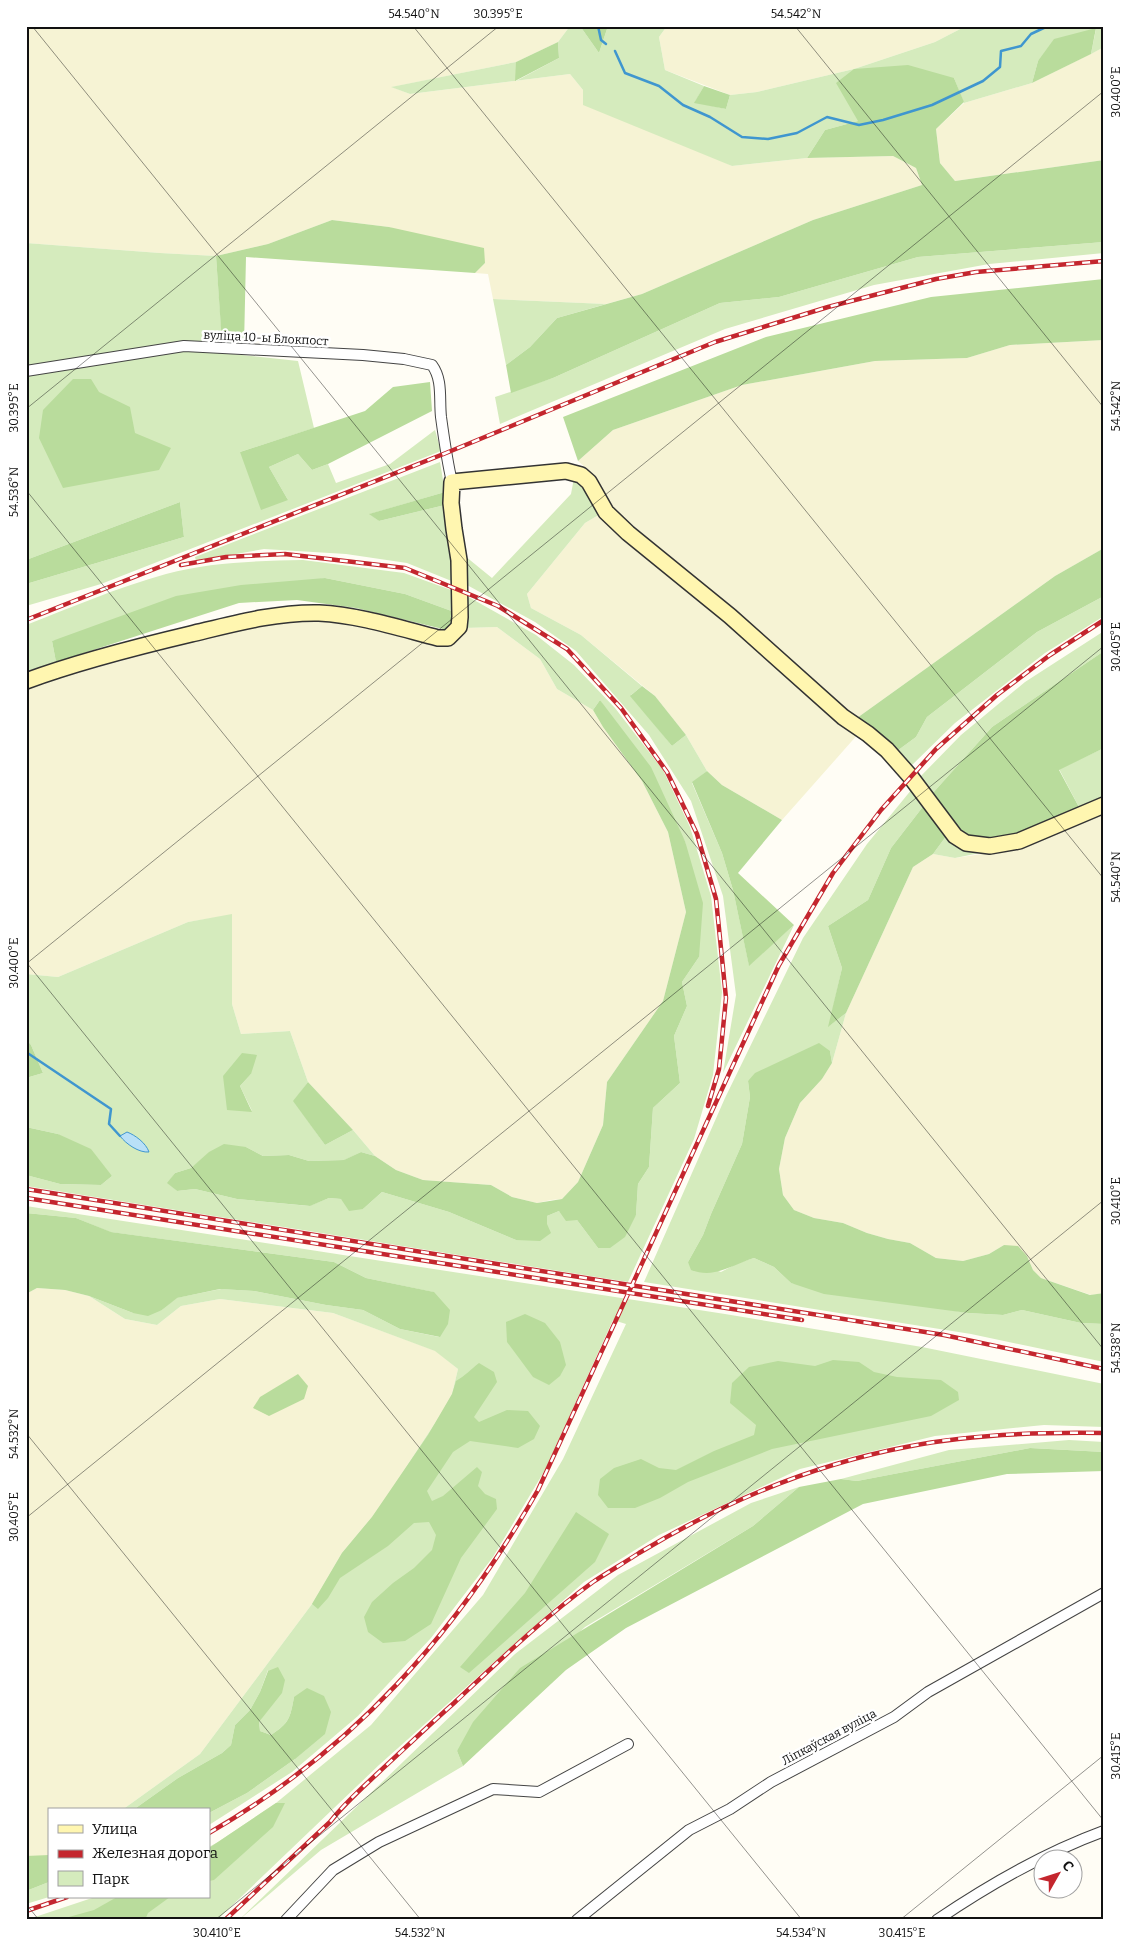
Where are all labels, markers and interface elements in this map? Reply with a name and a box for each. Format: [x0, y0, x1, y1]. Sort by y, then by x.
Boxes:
text: 54.540°N [388, 7, 440, 21]
text: 30.395°E [473, 7, 523, 21]
text: 54.542°N [771, 7, 822, 21]
text: 30.400°E [1109, 67, 1123, 117]
street label: вуліца 10-ы Блокпост [203, 328, 329, 348]
text: 54.542°N [1109, 380, 1123, 431]
text: 30.395°E [7, 383, 21, 433]
text: 54.536°N [7, 466, 21, 517]
text: 30.405°E [1109, 622, 1123, 672]
text: 54.540°N [1109, 851, 1123, 903]
text: 30.400°E [7, 938, 21, 988]
text: 30.410°E [1109, 1177, 1123, 1225]
text: 54.538°N [1109, 1322, 1123, 1373]
text: 54.532°N [7, 1408, 21, 1459]
text: 30.405°E [7, 1492, 21, 1542]
street label: Ліпкаўская вуліца [779, 1706, 879, 1768]
text: 30.415°E [1109, 1733, 1123, 1779]
legend [48, 1808, 210, 1898]
text: Улица [92, 1820, 138, 1838]
text: Железная дорога [92, 1844, 218, 1862]
north arrow [1032, 1848, 1082, 1898]
text: С [1058, 1857, 1077, 1875]
text: Парк [92, 1870, 130, 1888]
text: 30.410°E [193, 1926, 241, 1940]
text: 54.532°N [395, 1926, 446, 1940]
text: 54.534°N [776, 1926, 827, 1940]
text: 30.415°E [879, 1926, 925, 1940]

